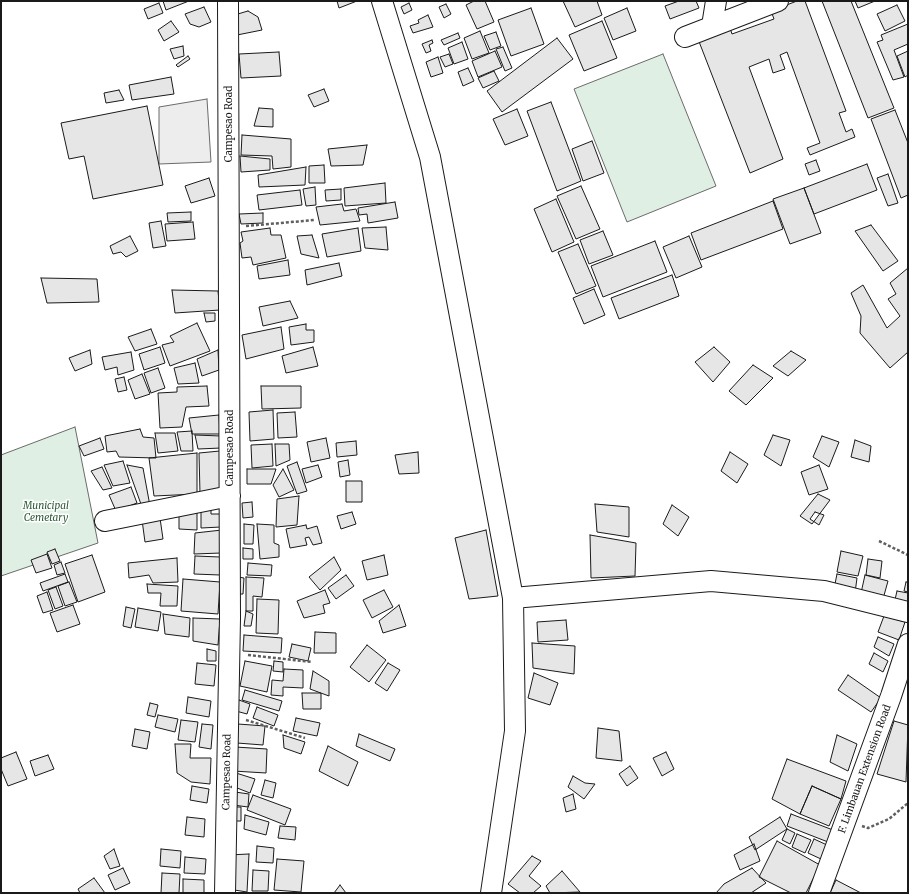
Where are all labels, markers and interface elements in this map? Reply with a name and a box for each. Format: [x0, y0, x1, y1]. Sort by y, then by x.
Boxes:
street label: Campesao Road [223, 86, 235, 162]
street label: Campesao Road [224, 410, 236, 486]
park label: Municipal Cemetary [23, 500, 69, 524]
street label: F. Limbauan Extension Road [836, 703, 894, 835]
street label: Campesao Road [220, 734, 234, 810]

